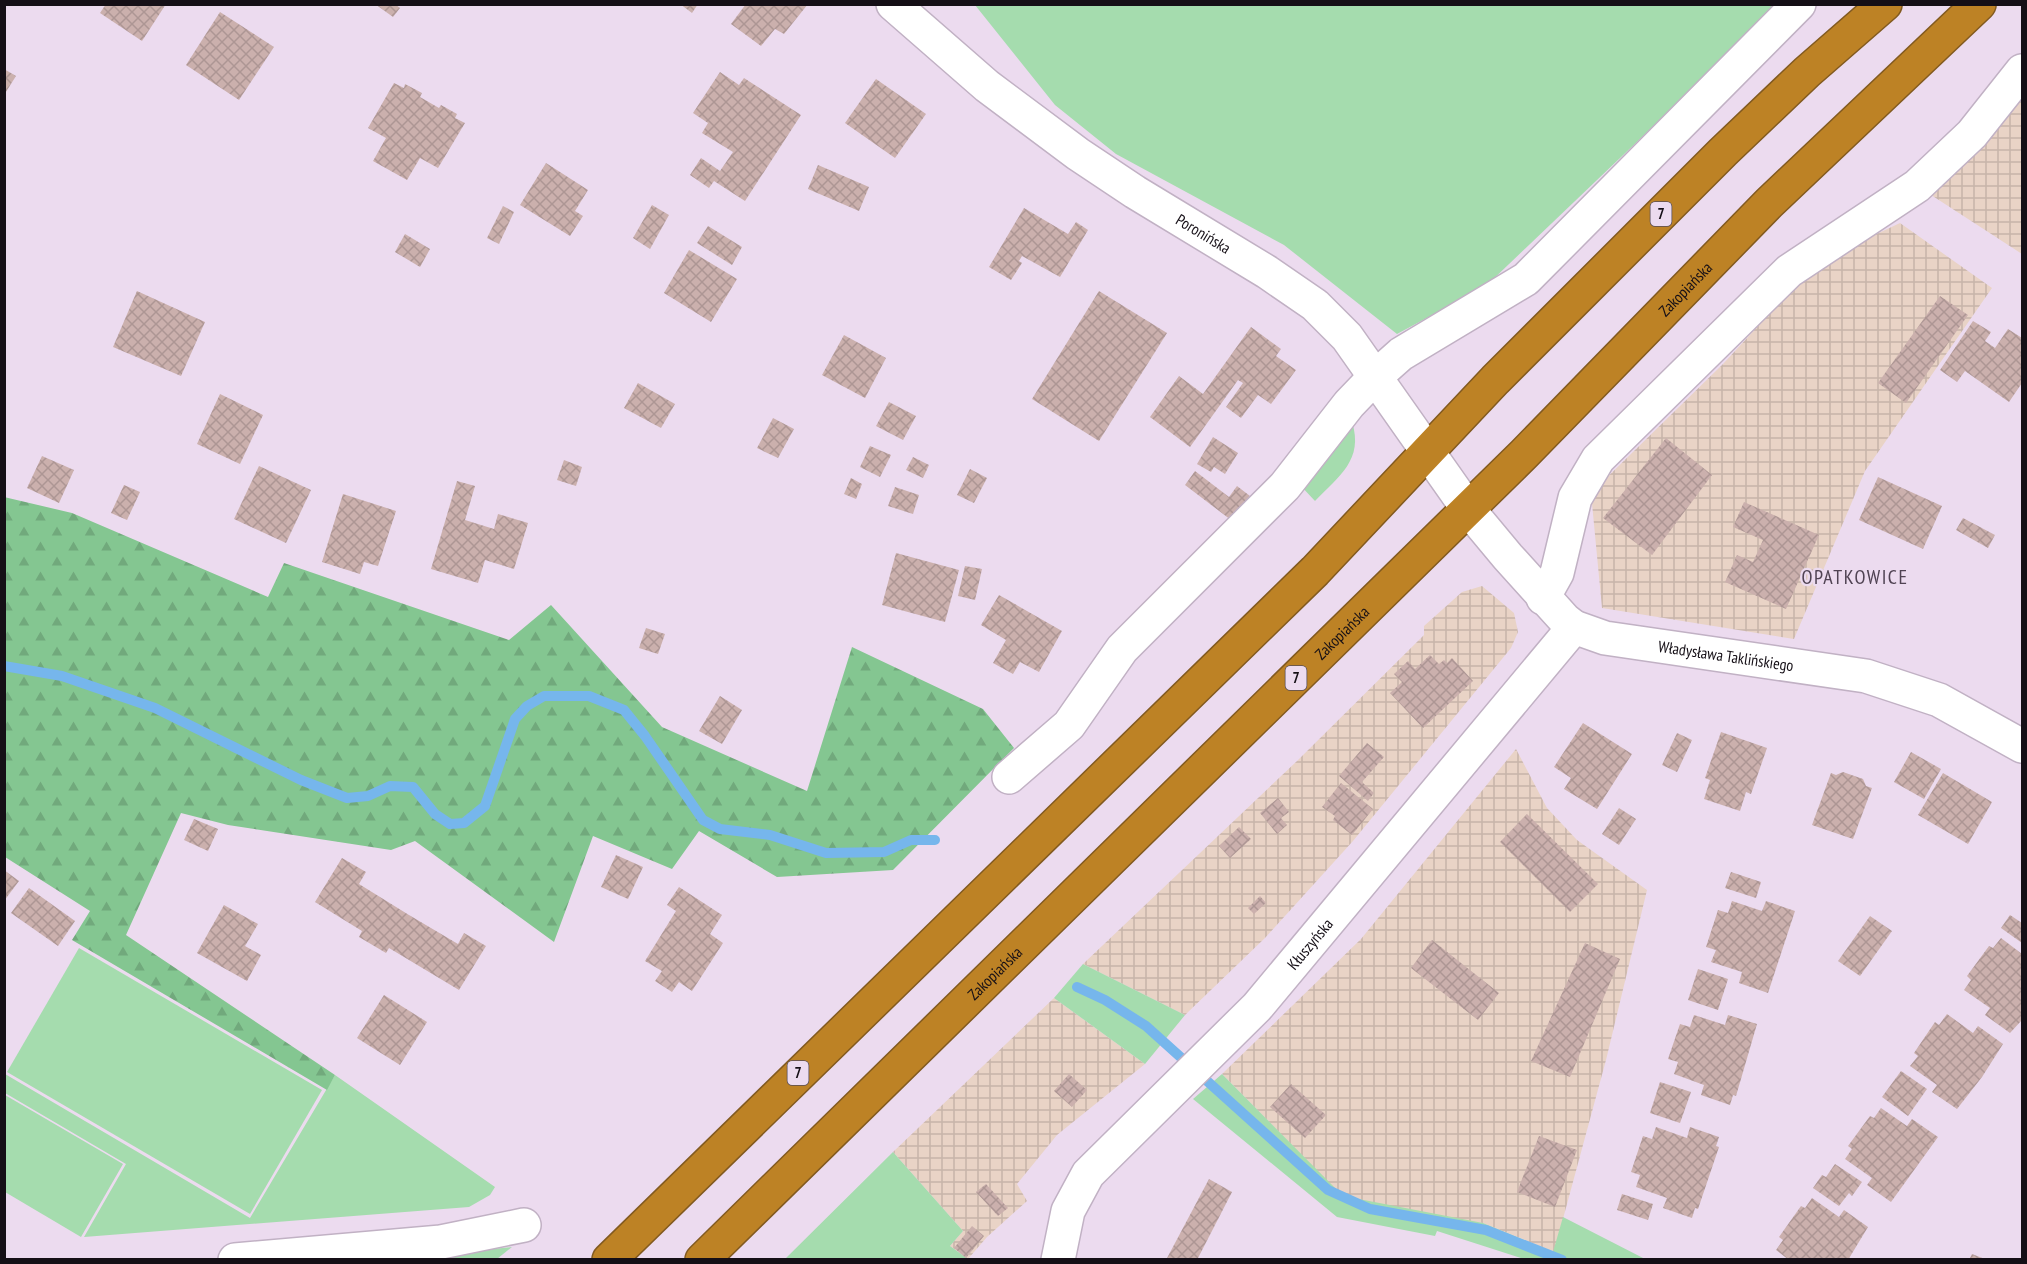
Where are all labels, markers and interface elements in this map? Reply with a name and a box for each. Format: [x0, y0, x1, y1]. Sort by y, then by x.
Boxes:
road number: 7 [1650, 202, 1672, 226]
street label: Poronińska [1172, 209, 1235, 258]
street label: Zakopiańska [1654, 258, 1716, 320]
district label: OPATKOWICE [1801, 564, 1909, 590]
street label: Zakopiańska [1310, 602, 1373, 664]
street label: Władysława Taklińskiego [1657, 636, 1795, 675]
road number: 7 [1286, 666, 1306, 690]
street label: Kłuszyńska [1283, 914, 1337, 974]
street label: Zakopiańska [963, 942, 1026, 1004]
road number: 7 [788, 1061, 808, 1085]

